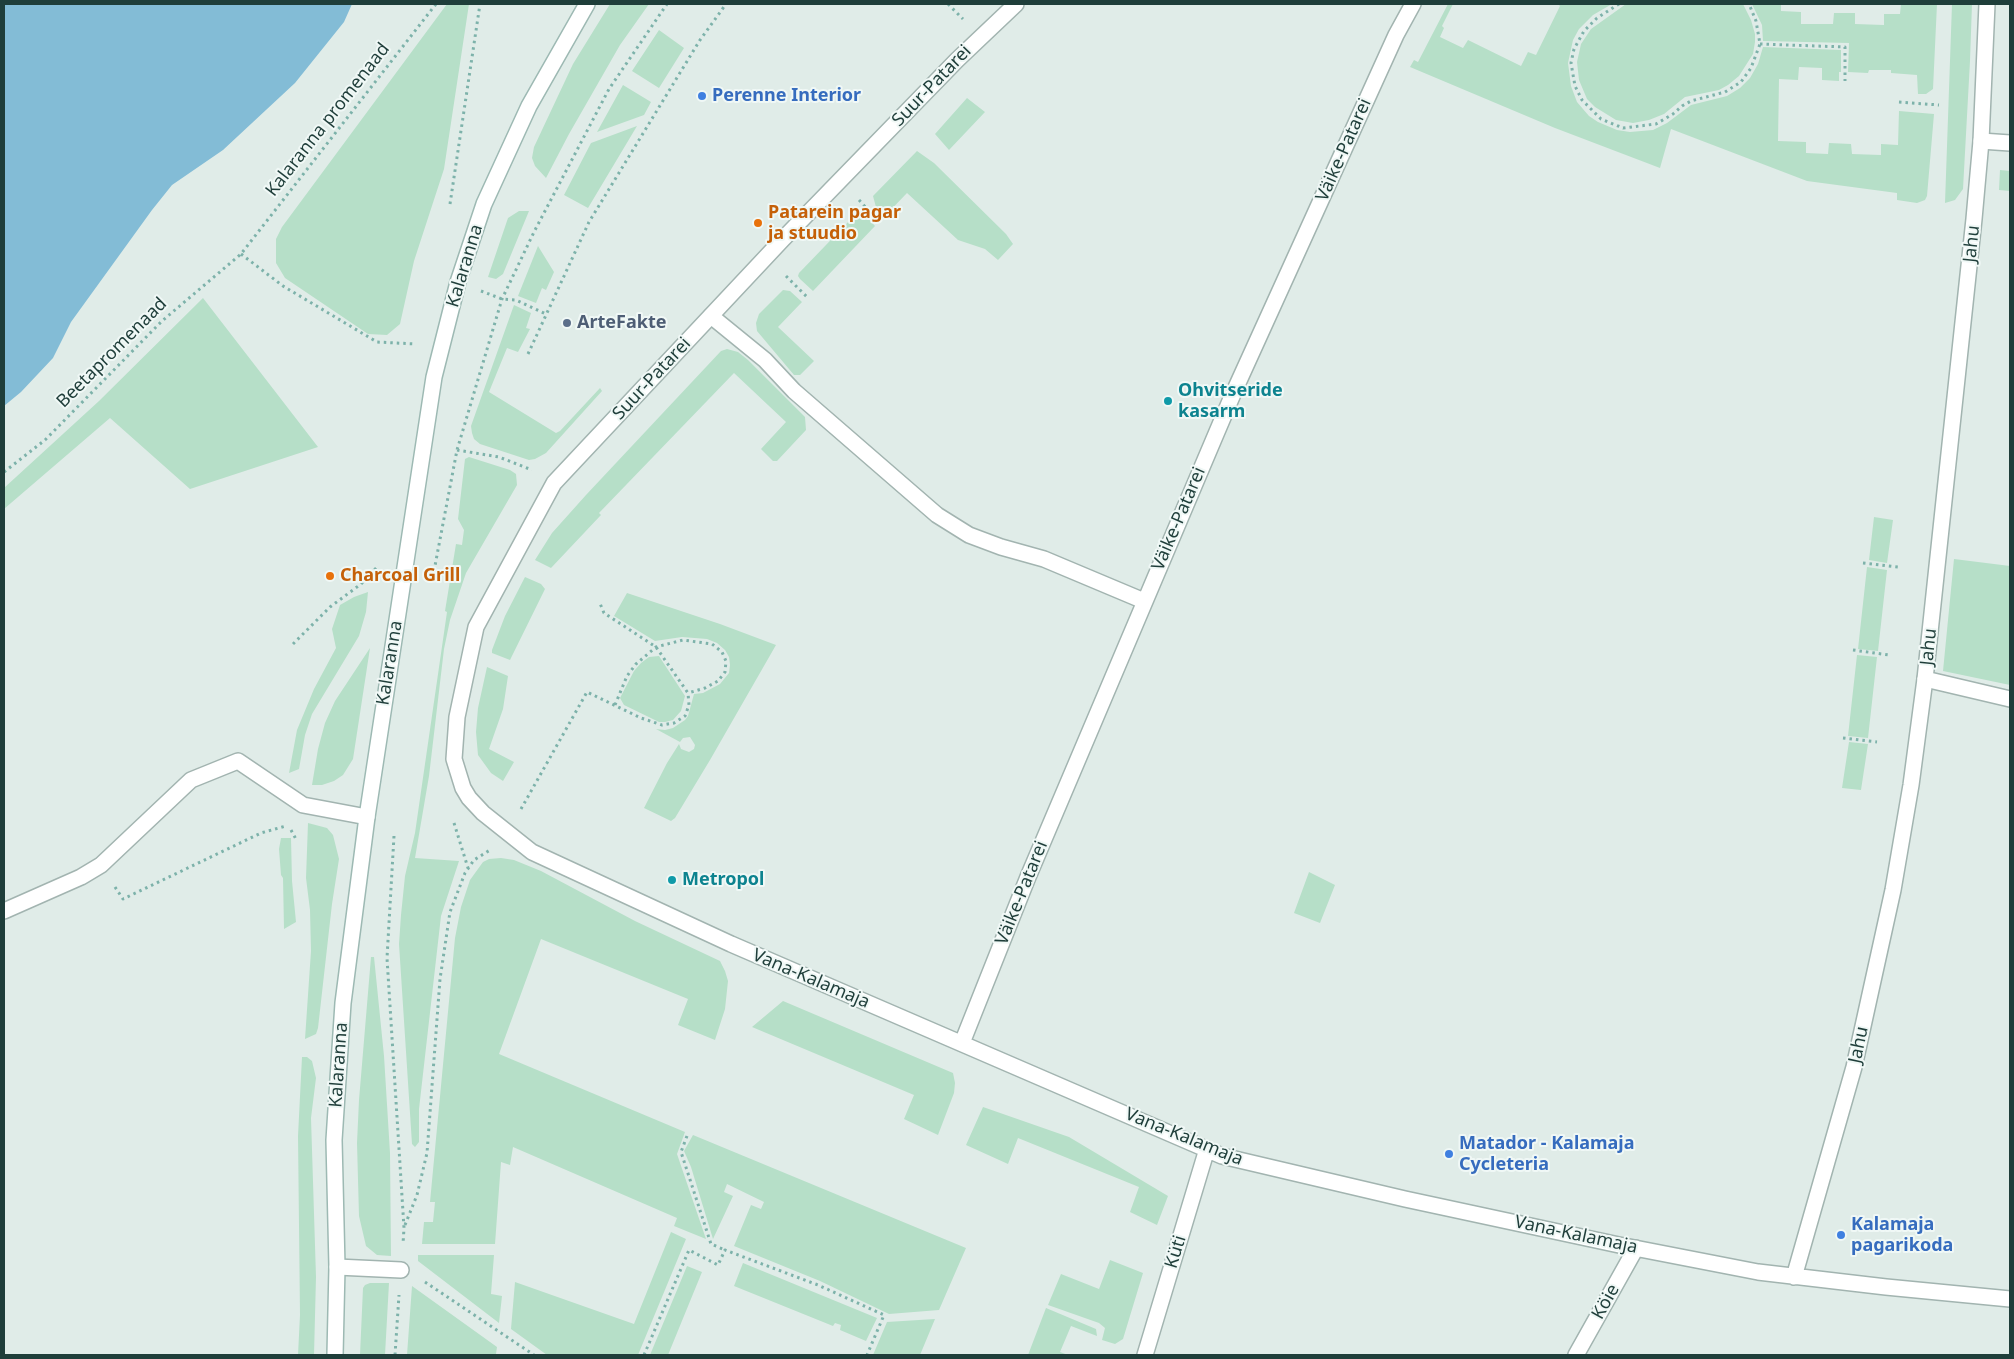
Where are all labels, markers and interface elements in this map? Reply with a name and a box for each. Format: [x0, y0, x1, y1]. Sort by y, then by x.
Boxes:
street label: Kalaranna promenaad [261, 39, 395, 201]
street label: Suur-Patarei [888, 41, 976, 131]
place label: Perenne Interior [712, 85, 861, 107]
marker: Perenne Interior [696, 90, 708, 102]
street label: Väike-Patarei [1312, 95, 1376, 205]
place label: Patarein pagar ja stuudio [768, 202, 901, 244]
marker: Patarein pagar ja stuudio [752, 217, 764, 229]
street label: Kalaranna [442, 222, 488, 310]
street label: Jahu [1959, 224, 1985, 264]
street label: Beetapromenaad [52, 293, 172, 413]
place label: ArteFakte [577, 312, 666, 334]
marker: ArteFakte [561, 317, 573, 329]
street label: Suur-Patarei [608, 333, 696, 425]
place label: Ohvitseride kasarm [1178, 380, 1283, 422]
marker: Ohvitseride kasarm [1162, 395, 1174, 407]
street label: Väike-Patarei [1148, 464, 1210, 574]
place label: Charcoal Grill [340, 565, 460, 587]
marker: Charcoal Grill [324, 570, 336, 582]
street label: Kalaranna [373, 619, 407, 707]
street label: Jahu [1916, 627, 1942, 667]
street label: Väike-Patarei [991, 838, 1053, 948]
place label: Metropol [682, 869, 764, 891]
marker: Metropol [666, 874, 678, 886]
street label: Vana-Kalamaja [749, 945, 873, 1013]
street label: Kalaranna [325, 1022, 353, 1108]
street label: Jahu [1845, 1025, 1873, 1065]
street label: Vana-Kalamaja [1122, 1104, 1246, 1170]
place label: Matador - Kalamaja Cycleteria [1459, 1133, 1634, 1176]
marker: Matador - Kalamaja Cycleteria [1443, 1148, 1455, 1160]
street label: Vana-Kalamaja [1513, 1211, 1639, 1259]
place label: Kalamaja pagarikoda [1851, 1214, 1953, 1256]
marker: Kalamaja pagarikoda [1835, 1229, 1847, 1241]
street label: Küti [1161, 1233, 1191, 1271]
street label: Köie [1588, 1281, 1624, 1323]

